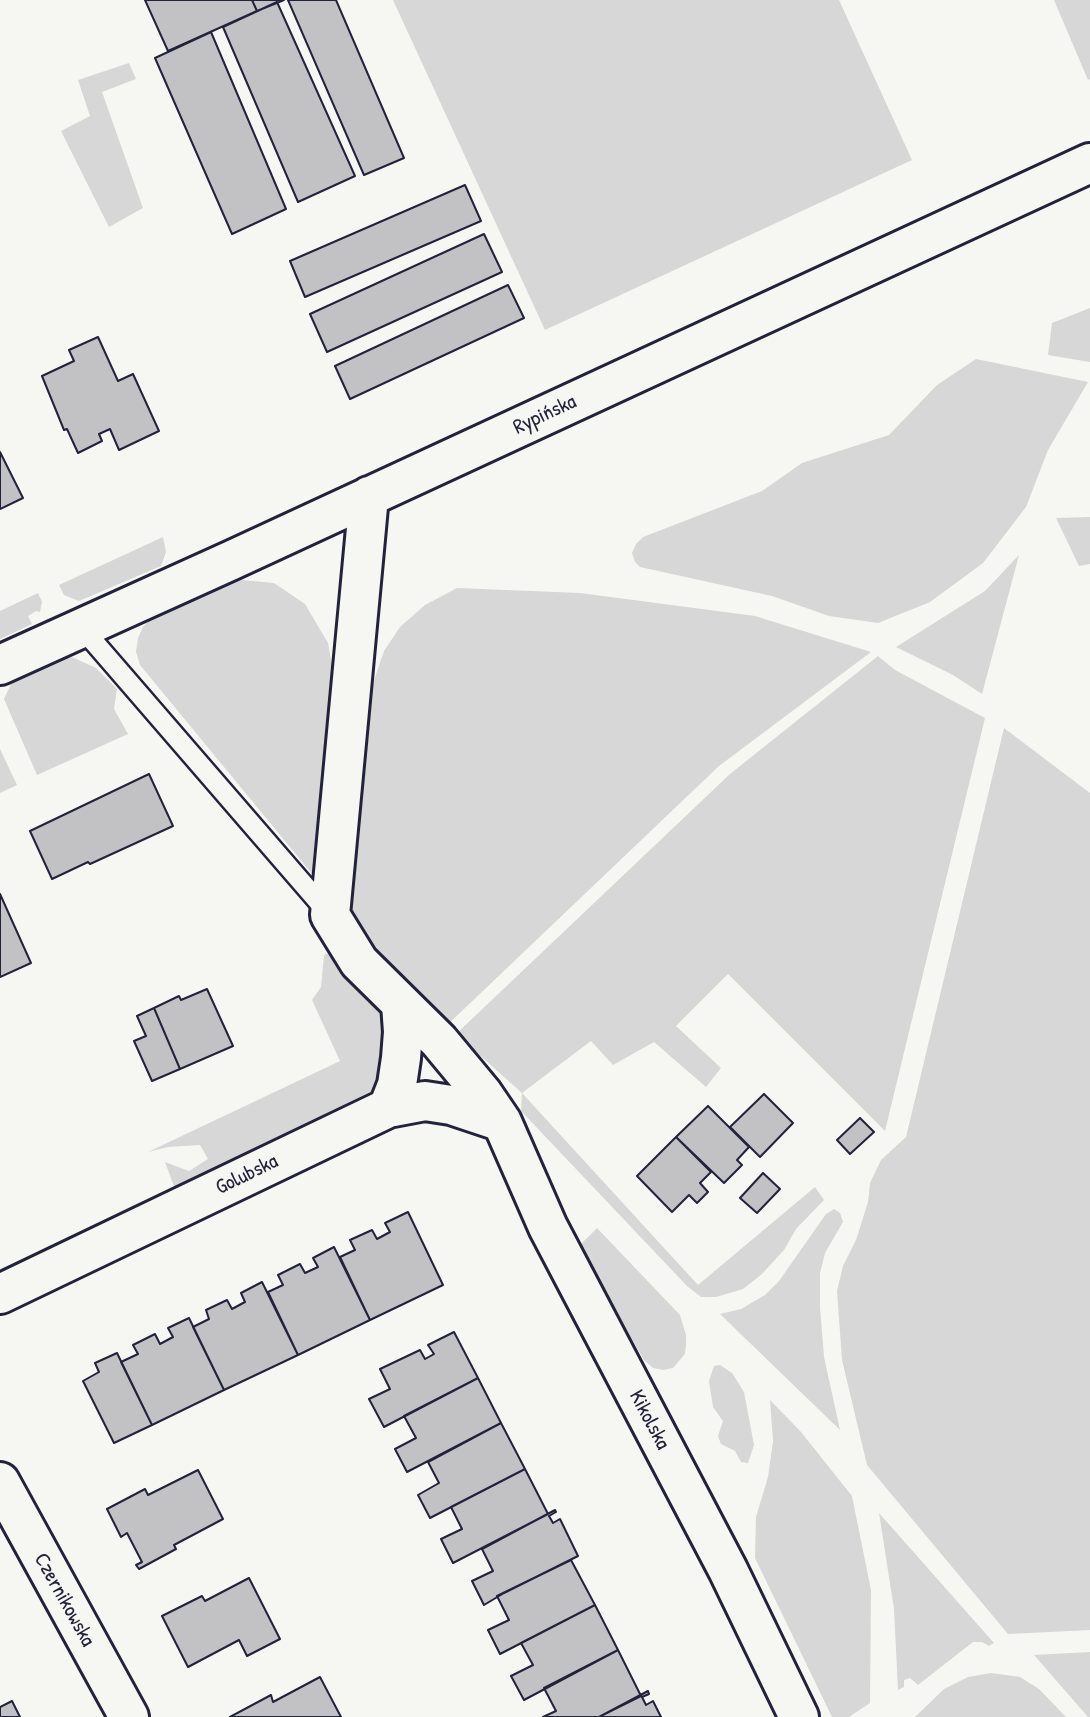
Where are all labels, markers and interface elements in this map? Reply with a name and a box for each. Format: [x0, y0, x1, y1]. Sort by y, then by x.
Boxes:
street label: Rypińska [509, 390, 581, 440]
street label: Golubska [212, 1149, 282, 1201]
street label: Kikolska [623, 1386, 675, 1454]
street label: Czernikowska [28, 1549, 100, 1651]

